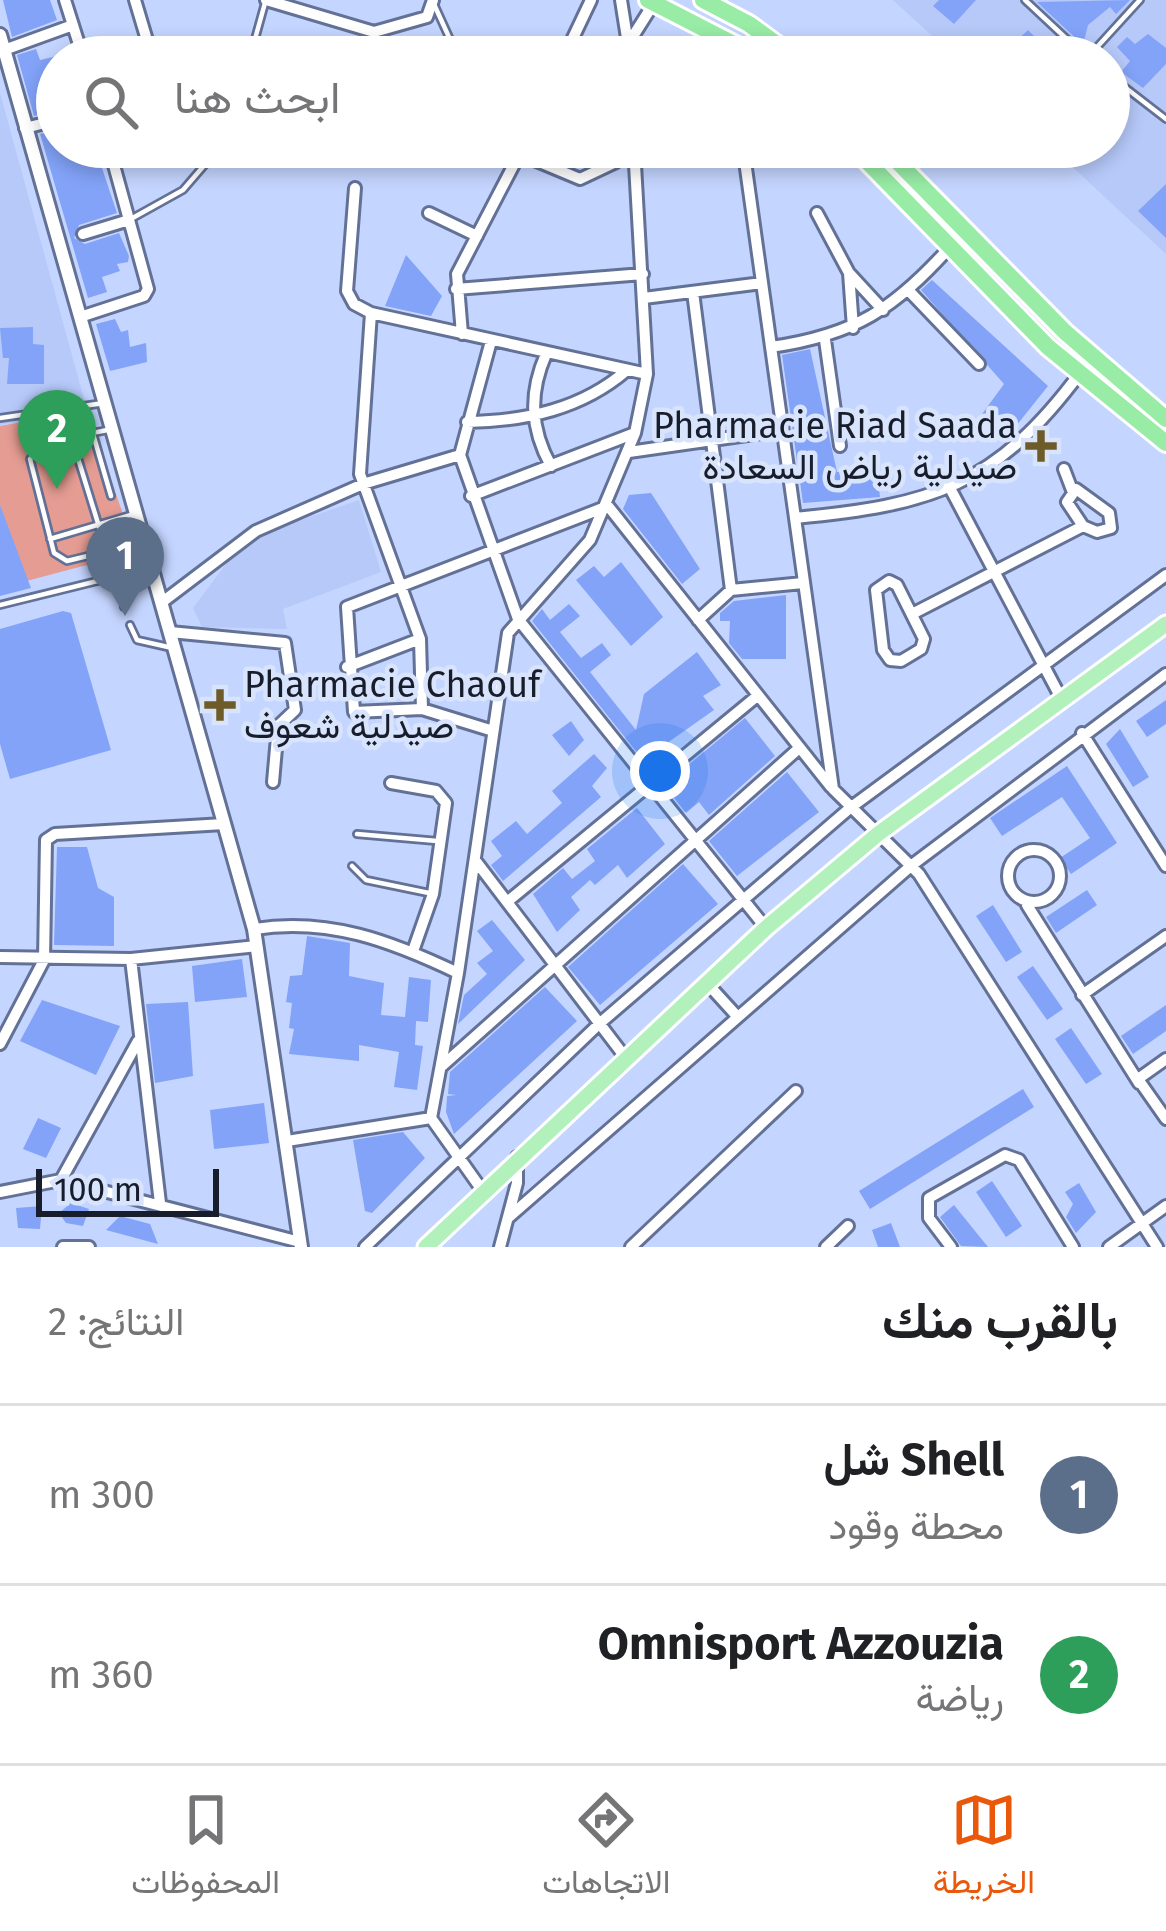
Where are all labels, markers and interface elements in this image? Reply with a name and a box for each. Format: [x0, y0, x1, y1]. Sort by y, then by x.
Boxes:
search box [36, 36, 1130, 168]
icon: search [78, 69, 144, 135]
text: ابحث هنا [174, 71, 340, 125]
pin: 2 [18, 390, 96, 489]
place label: Pharmacie Riad Saada صيدلية رياض السعادة [653, 404, 1017, 489]
marker: Pharmacie Riad Saada صيدلية رياض السعادة [1028, 433, 1054, 459]
pin: 1 [86, 517, 164, 616]
place label: Pharmacie Chaouf صيدلية شعوف [244, 663, 543, 748]
marker: Pharmacie Chaouf صيدلية شعوف [207, 692, 233, 718]
your location [630, 741, 690, 801]
scale bar [36, 1163, 219, 1216]
text: 100 m [54, 1170, 142, 1210]
text: بالقرب منك [882, 1290, 1118, 1352]
text: النتائج: 2 [48, 1299, 184, 1345]
text: Shell شل [824, 1433, 1004, 1487]
text: 300 m [48, 1472, 155, 1518]
text: 1 [1070, 1472, 1088, 1518]
text: محطة وقود [829, 1503, 1004, 1549]
text: Omnisport Azzouzia [598, 1617, 1004, 1671]
text: 360 m [48, 1652, 154, 1698]
text: 2 [1069, 1652, 1089, 1698]
text: رياضة [915, 1675, 1004, 1721]
tab: المحفوظات [131, 1787, 280, 1911]
tab: الاتجاهات [542, 1787, 670, 1911]
tab: الخريطة [933, 1787, 1035, 1911]

